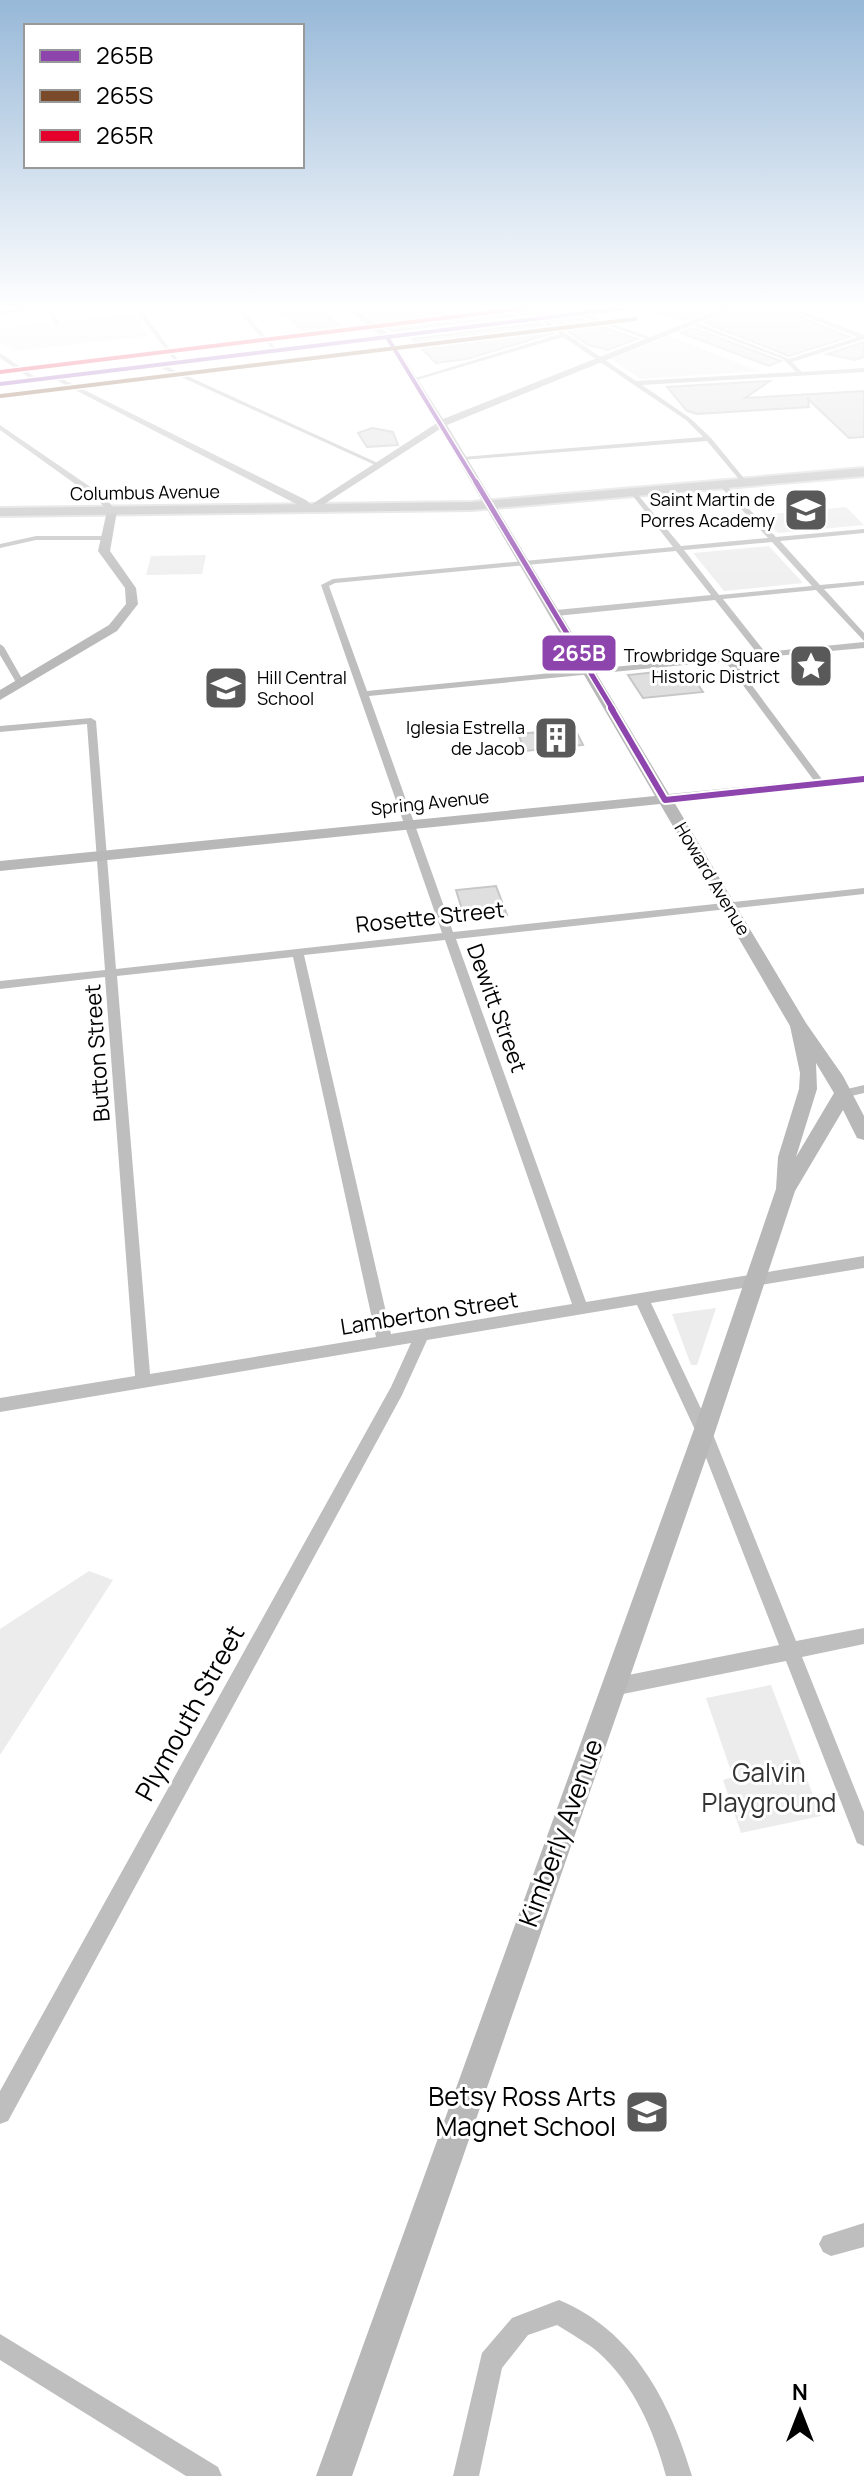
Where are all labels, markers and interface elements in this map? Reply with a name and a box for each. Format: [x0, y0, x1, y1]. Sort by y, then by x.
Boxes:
legend [24, 24, 304, 168]
text: 265B [96, 38, 153, 71]
text: 265S [96, 78, 153, 111]
text: 265R [96, 118, 154, 151]
street label: Columbus Avenue [70, 479, 220, 505]
school or university icon: Saint Martin de Porres Academy [782, 486, 830, 534]
place label: Saint Martin de Porres Academy [641, 487, 776, 532]
line badge: 265B [541, 634, 617, 672]
text: 265B [552, 638, 606, 668]
place icon: Trowbridge Square Historic District [787, 642, 835, 690]
place label: Trowbridge Square Historic District [624, 643, 780, 688]
school or university icon: Hill Central School [202, 664, 250, 712]
place label: Hill Central School [257, 665, 347, 710]
building icon: Iglesia Estrella de Jacob [532, 714, 580, 762]
place label: Iglesia Estrella de Jacob [406, 715, 525, 760]
street label: Spring Avenue [369, 784, 490, 820]
street label: Howard Avenue [670, 817, 756, 940]
street label: Rosette Street [354, 894, 506, 940]
street label: Dewitt Street [460, 940, 534, 1077]
street label: Button Street [77, 983, 117, 1123]
street label: Lamberton Street [338, 1284, 520, 1342]
street label: Plymouth Street [126, 1618, 252, 1807]
street label: Kimberly Avenue [509, 1734, 611, 1932]
park label: Galvin Playground [702, 1754, 836, 1820]
place label: Betsy Ross Arts Magnet School [428, 2078, 616, 2144]
school or university icon: Betsy Ross Arts Magnet School [623, 2088, 671, 2136]
north arrow [760, 2372, 840, 2452]
text: N [792, 2377, 808, 2407]

